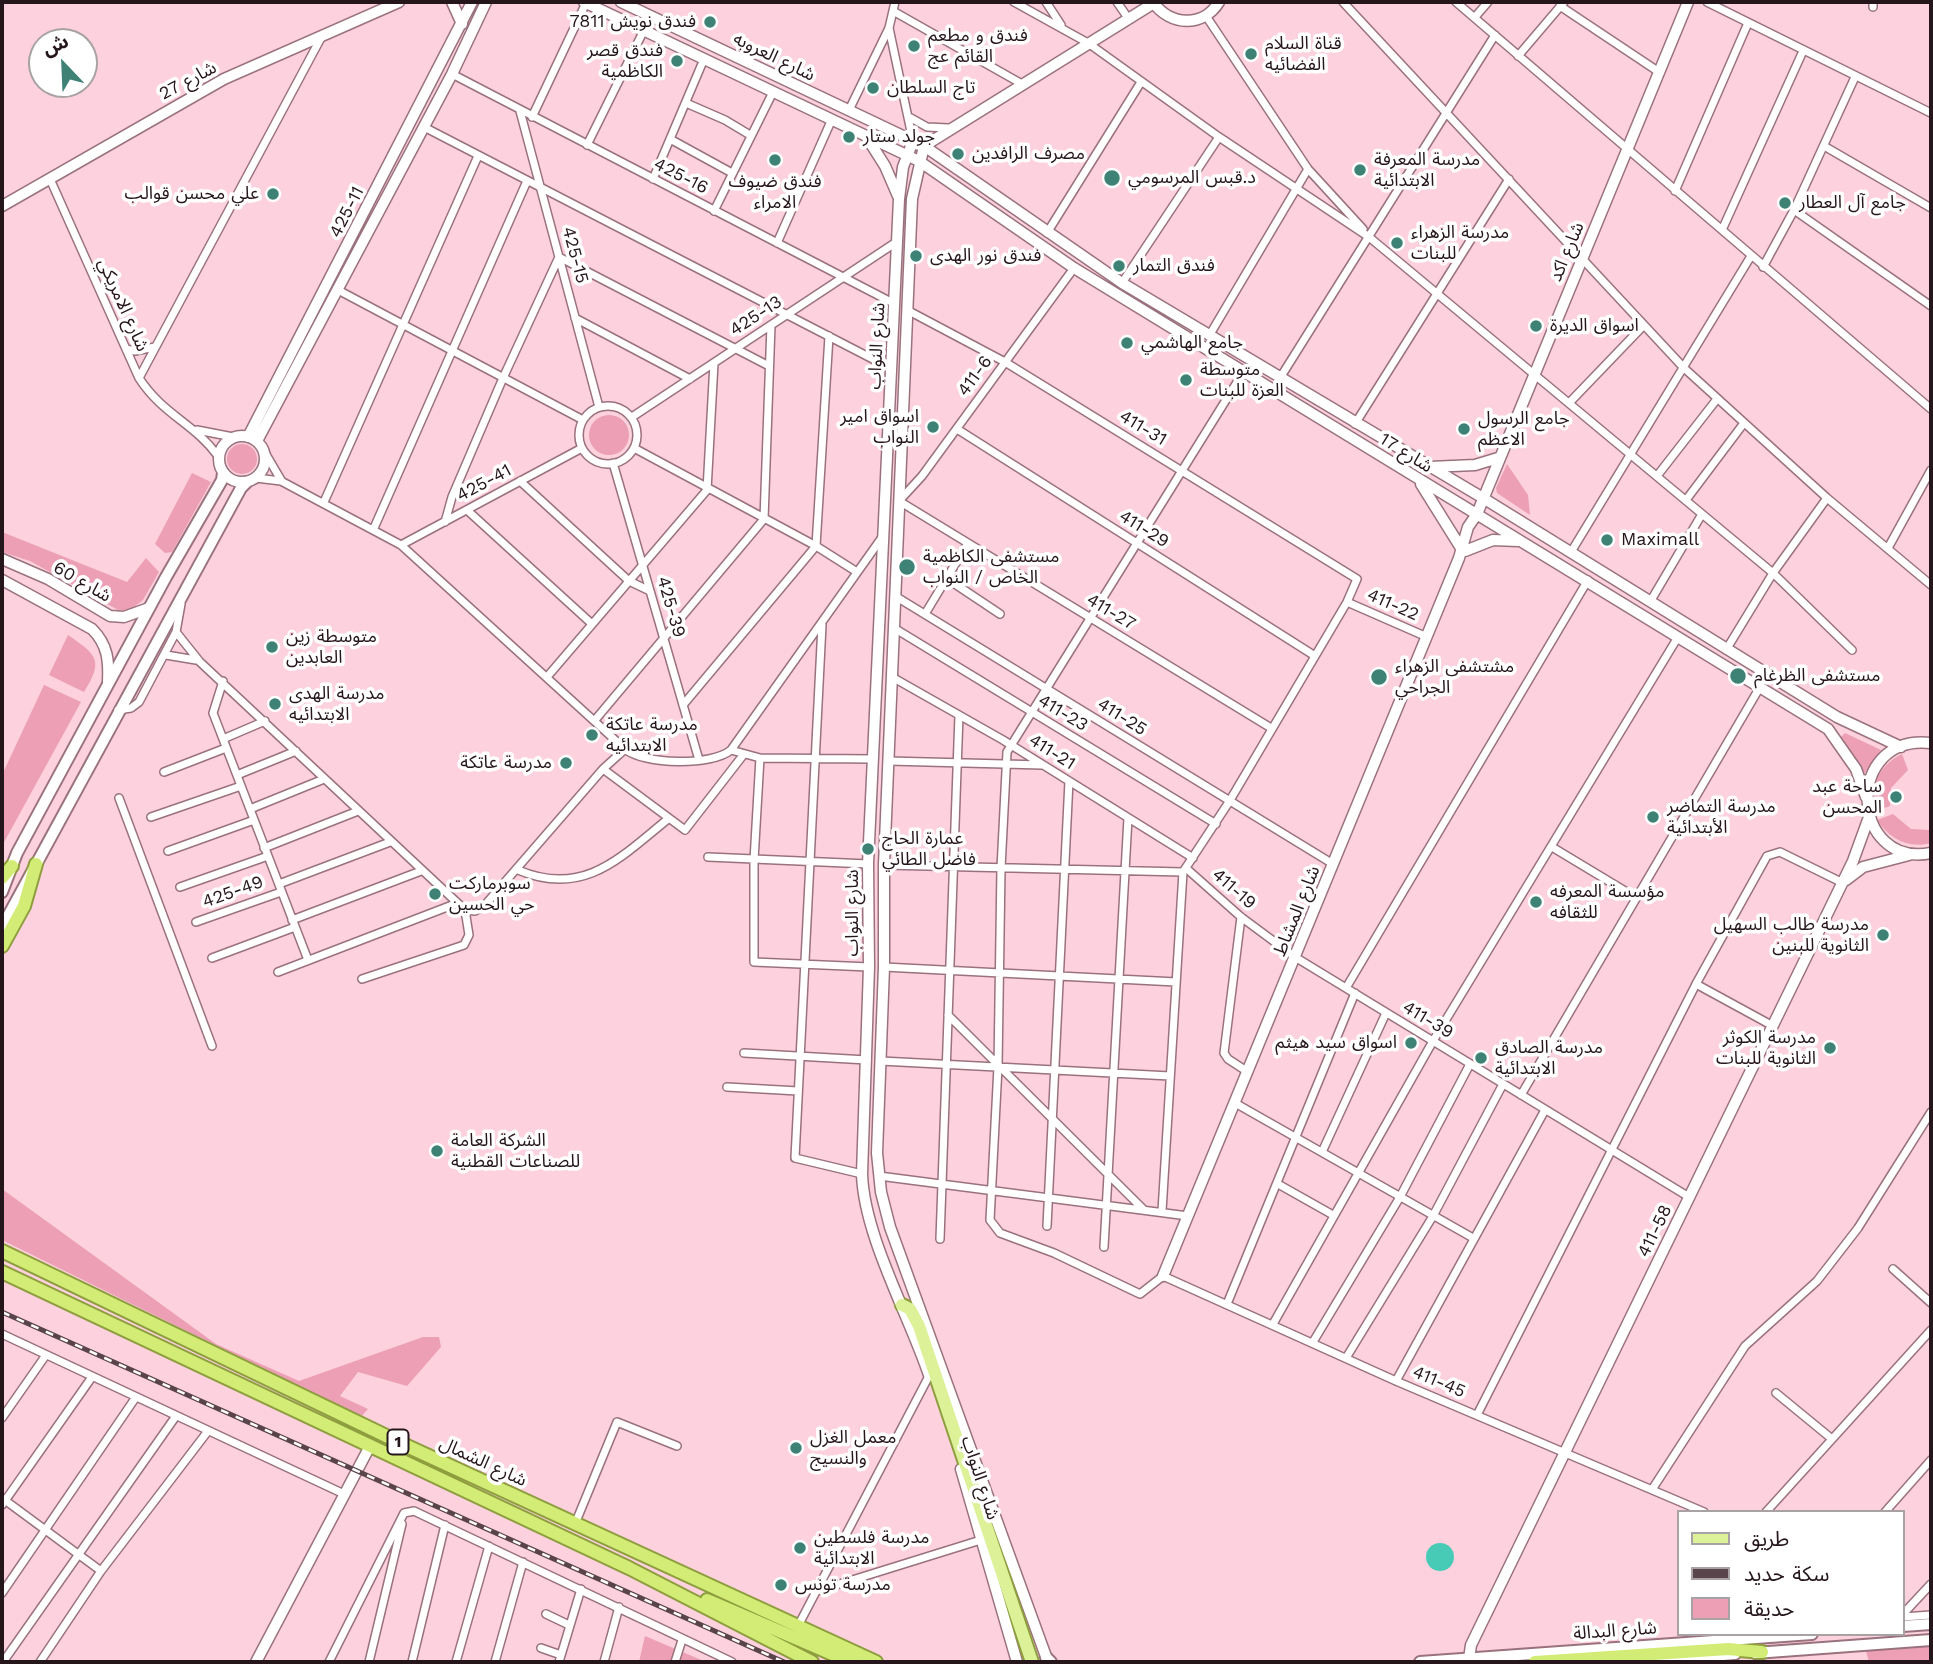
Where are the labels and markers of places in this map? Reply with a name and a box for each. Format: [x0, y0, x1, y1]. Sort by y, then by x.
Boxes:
place label: فندق نويش 7811 [570, 11, 696, 33]
marker: فندق نويش 7811 [702, 14, 718, 30]
place label: فندق و مطعم القائم عج [928, 25, 1028, 68]
place label: قناة السلام الفضائيه [1265, 33, 1342, 76]
marker: فندق و مطعم القائم عج [906, 38, 922, 54]
place label: فندق قصر الكاظمية [587, 40, 663, 82]
marker: قناة السلام الفضائيه [1243, 46, 1259, 62]
marker: فندق قصر الكاظمية [669, 53, 685, 69]
place label: تاج السلطان [887, 77, 975, 99]
marker: تاج السلطان [865, 80, 881, 96]
place label: جولد ستار [863, 126, 935, 148]
marker: جولد ستار [841, 129, 857, 145]
place label: مصرف الرافدين [972, 143, 1085, 165]
marker: مصرف الرافدين [950, 146, 966, 162]
place label: مدرسة المعرفة الابتدائية [1374, 149, 1480, 192]
marker: فندق ضيوف الامراء [767, 152, 783, 168]
marker: مدرسة المعرفة الابتدائية [1352, 162, 1368, 178]
place label: د.قبس المرسومي [1128, 167, 1256, 189]
marker: د.قبس المرسومي [1102, 168, 1122, 188]
place label: فندق ضيوف الامراء [728, 171, 822, 214]
place label: علي محسن قوالب [124, 183, 259, 205]
marker: علي محسن قوالب [265, 186, 281, 202]
place label: جامع آل العطار [1799, 192, 1906, 214]
marker: جامع آل العطار [1777, 195, 1793, 211]
place label: مدرسة الزهراء للبنات [1411, 222, 1509, 264]
marker: مدرسة الزهراء للبنات [1389, 235, 1405, 251]
place label: فندق نور الهدى [930, 245, 1041, 267]
marker: فندق نور الهدى [908, 248, 924, 264]
place label: فندق التمار [1133, 255, 1215, 277]
marker: فندق التمار [1111, 258, 1127, 274]
place label: اسواق الديرة [1550, 315, 1639, 337]
marker: اسواق الديرة [1528, 318, 1544, 334]
place label: جامع الهاشمي [1141, 332, 1243, 354]
marker: جامع الهاشمي [1119, 335, 1135, 351]
place label: متوسطة العزة للبنات [1200, 359, 1284, 402]
marker: متوسطة العزة للبنات [1178, 372, 1194, 388]
place label: اسواق امير النواب [840, 406, 919, 448]
place label: جامع الرسول الاعظم [1478, 408, 1570, 450]
marker: اسواق امير النواب [925, 419, 941, 435]
marker: جامع الرسول الاعظم [1456, 421, 1472, 437]
place label: Maximall [1621, 529, 1699, 551]
marker: Maximall [1599, 532, 1615, 548]
place label: مستشفى الكاظمية الخاص / النواب [923, 546, 1059, 588]
marker: مستشفى الكاظمية الخاص / النواب [897, 557, 917, 577]
place label: متوسطة زين العابدين [286, 626, 377, 668]
marker: متوسطة زين العابدين [264, 639, 280, 655]
place label: مشتشفى الزهراء الجراحي [1395, 656, 1514, 698]
place label: مستشفى الظرغام [1754, 665, 1880, 687]
marker: مستشفى الظرغام [1728, 666, 1748, 686]
marker: مشتشفى الزهراء الجراحي [1369, 667, 1389, 687]
place label: مدرسة الهدى الابتدائيه [289, 683, 384, 726]
marker: مدرسة الهدى الابتدائيه [267, 696, 283, 712]
place label: مدرسة عاتكة الابتدائيه [606, 714, 698, 756]
marker: مدرسة عاتكة الابتدائيه [584, 727, 600, 743]
place label: مدرسة عاتكة [460, 752, 552, 774]
marker: مدرسة عاتكة [558, 755, 574, 771]
place label: ساحة عبد المحسن [1812, 776, 1882, 818]
marker: ساحة عبد المحسن [1888, 789, 1904, 805]
place label: مدرسة التماضر الأبتدائية [1667, 796, 1776, 838]
marker: مدرسة التماضر الأبتدائية [1645, 809, 1661, 825]
place label: عمارة الحاج فاضل الطائي [882, 828, 976, 870]
marker: عمارة الحاج فاضل الطائي [860, 841, 876, 857]
place label: سوبرماركت حي الحسين [449, 873, 535, 916]
place label: مؤسسة المعرفه للثقافه [1550, 881, 1664, 924]
marker: سوبرماركت حي الحسين [427, 886, 443, 902]
marker: مؤسسة المعرفه للثقافه [1528, 894, 1544, 910]
place label: مدرسة طالب السهيل الثانوية للبنين [1714, 914, 1869, 956]
marker: مدرسة طالب السهيل الثانوية للبنين [1875, 927, 1891, 943]
place label: مدرسة الكوثر الثانوية للبنات [1716, 1027, 1816, 1070]
place label: اسواق سيد هيثم [1275, 1032, 1397, 1054]
marker: اسواق سيد هيثم [1403, 1035, 1419, 1051]
place label: مدرسة الصادق الابتدائية [1495, 1037, 1603, 1080]
marker: مدرسة الكوثر الثانوية للبنات [1822, 1040, 1838, 1056]
marker: مدرسة الصادق الابتدائية [1473, 1050, 1489, 1066]
place label: الشركة العامة للصناعات القطنية [451, 1130, 580, 1172]
marker: الشركة العامة للصناعات القطنية [429, 1143, 445, 1159]
place label: معمل الغزل والنسيج [810, 1427, 896, 1470]
marker: معمل الغزل والنسيج [788, 1440, 804, 1456]
place label: مدرسة فلسطين الابتدائية [814, 1527, 929, 1570]
marker: مدرسة فلسطين الابتدائية [792, 1540, 808, 1556]
place label: مدرسة تونس [795, 1574, 891, 1596]
marker: مدرسة تونس [773, 1577, 789, 1593]

